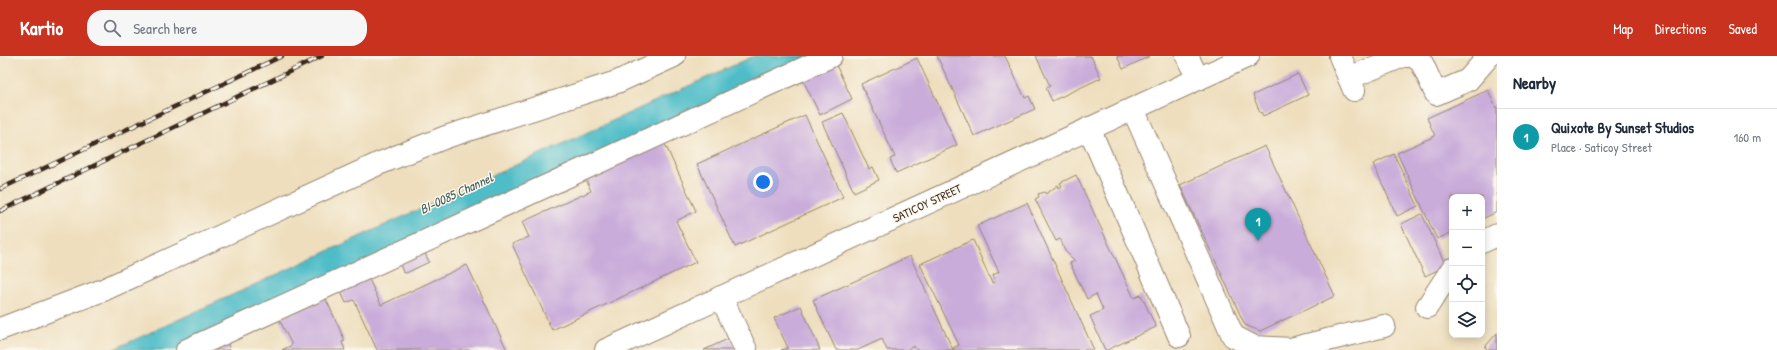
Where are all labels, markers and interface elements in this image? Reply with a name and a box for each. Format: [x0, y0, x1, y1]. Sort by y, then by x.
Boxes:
search box [87, 10, 367, 46]
text: Kartio [20, 15, 63, 41]
icon: search [101, 17, 123, 39]
text: Search here [133, 18, 197, 39]
text: Map [1613, 19, 1633, 38]
text: Directions [1655, 19, 1706, 38]
text: Saved [1728, 19, 1757, 38]
text: Nearby [1513, 71, 1556, 94]
text: Quixote By Sunset Studios [1551, 117, 1694, 138]
text: 1 [1524, 128, 1528, 146]
text: 160 m [1733, 128, 1761, 146]
text: Place · Saticoy Street [1551, 138, 1652, 156]
water label: BI-0085 Channel [417, 168, 496, 218]
your location [753, 172, 773, 192]
street label: SATICOY STREET [890, 180, 964, 226]
map controls [1449, 194, 1485, 338]
button: + [1449, 194, 1485, 230]
pin: 1 [1245, 208, 1271, 241]
button: − [1449, 230, 1485, 266]
button: locate [1449, 266, 1485, 302]
button: layers [1449, 302, 1485, 338]

